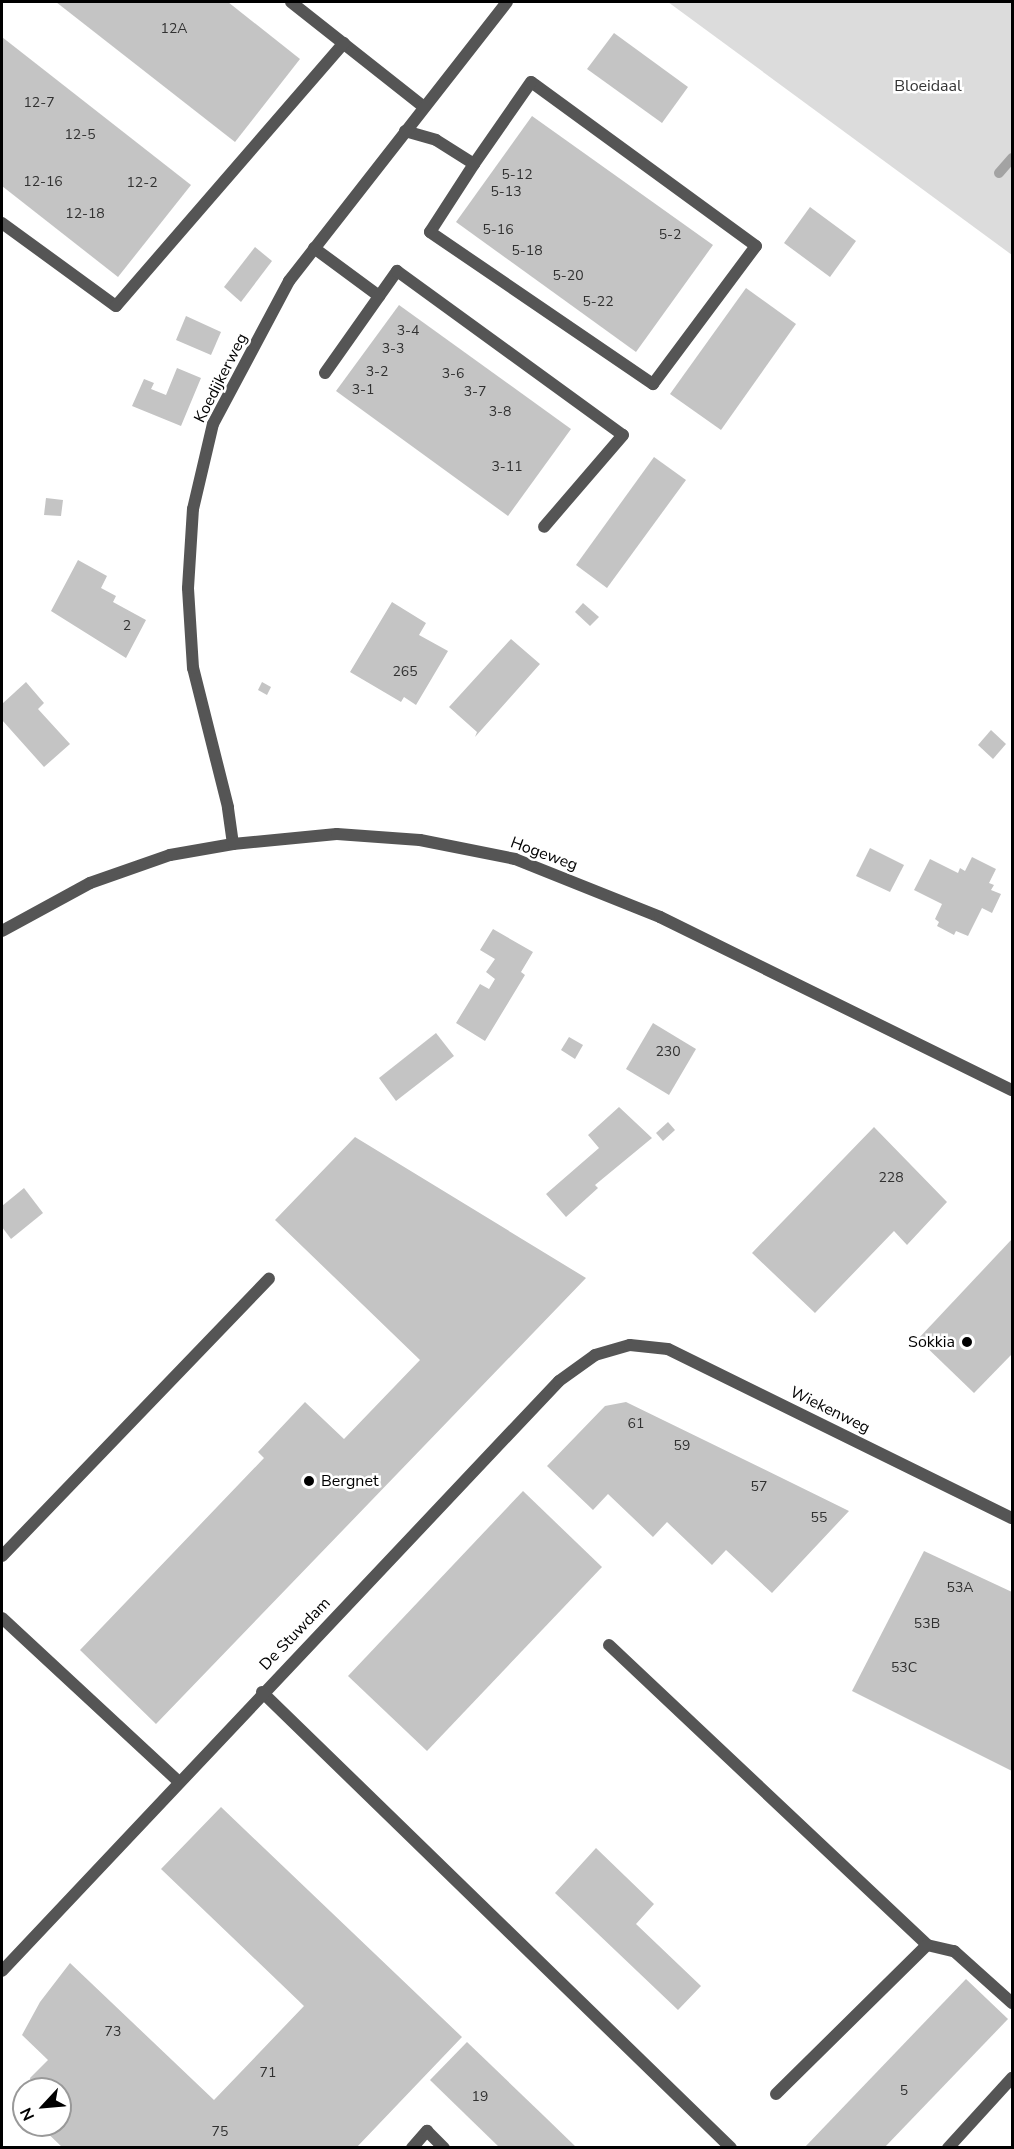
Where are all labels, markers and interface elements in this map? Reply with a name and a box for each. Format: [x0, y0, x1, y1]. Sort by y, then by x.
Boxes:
house number: 12A [160, 21, 188, 37]
park label: Bloeidaal [894, 76, 962, 96]
house number: 12-7 [23, 95, 55, 111]
house number: 12-5 [64, 127, 96, 143]
house number: 5-12 [501, 167, 533, 183]
house number: 12-16 [23, 174, 63, 190]
house number: 12-2 [126, 175, 158, 191]
house number: 5-13 [490, 184, 522, 200]
house number: 12-18 [65, 206, 105, 222]
house number: 5-16 [482, 222, 514, 238]
house number: 5-2 [659, 227, 681, 243]
house number: 5-18 [511, 243, 543, 259]
house number: 5-20 [552, 268, 584, 284]
house number: 5-22 [582, 294, 614, 310]
house number: 3-4 [397, 323, 419, 339]
street label: Koedijkerweg [190, 330, 252, 426]
house number: 3-3 [382, 341, 404, 357]
house number: 3-2 [366, 364, 388, 380]
house number: 3-6 [442, 366, 464, 382]
house number: 3-1 [352, 382, 374, 398]
house number: 3-7 [464, 384, 486, 400]
house number: 3-8 [489, 404, 511, 420]
house number: 3-11 [491, 459, 523, 475]
house number: 2 [123, 618, 131, 634]
house number: 265 [392, 664, 418, 680]
street label: Hogeweg [508, 833, 580, 875]
house number: 230 [655, 1044, 681, 1060]
house number: 228 [878, 1170, 904, 1186]
place label: Sokkia [908, 1332, 955, 1352]
marker: Sokkia [960, 1335, 974, 1349]
street label: Wiekenweg [787, 1382, 873, 1438]
house number: 61 [628, 1416, 644, 1432]
house number: 59 [674, 1438, 690, 1454]
place label: Bergnet [321, 1471, 379, 1491]
marker: Bergnet [302, 1474, 316, 1488]
house number: 57 [751, 1479, 767, 1495]
house number: 55 [811, 1510, 827, 1526]
house number: 53A [946, 1580, 974, 1596]
street label: De Stuwdam [256, 1594, 334, 1674]
house number: 53B [914, 1616, 940, 1632]
house number: 53C [891, 1660, 917, 1676]
house number: 73 [105, 2024, 121, 2040]
house number: 71 [260, 2065, 276, 2081]
north arrow [12, 2077, 72, 2137]
house number: 5 [900, 2083, 908, 2099]
house number: 19 [472, 2089, 488, 2105]
text: N [15, 2104, 40, 2124]
house number: 75 [212, 2124, 228, 2140]

